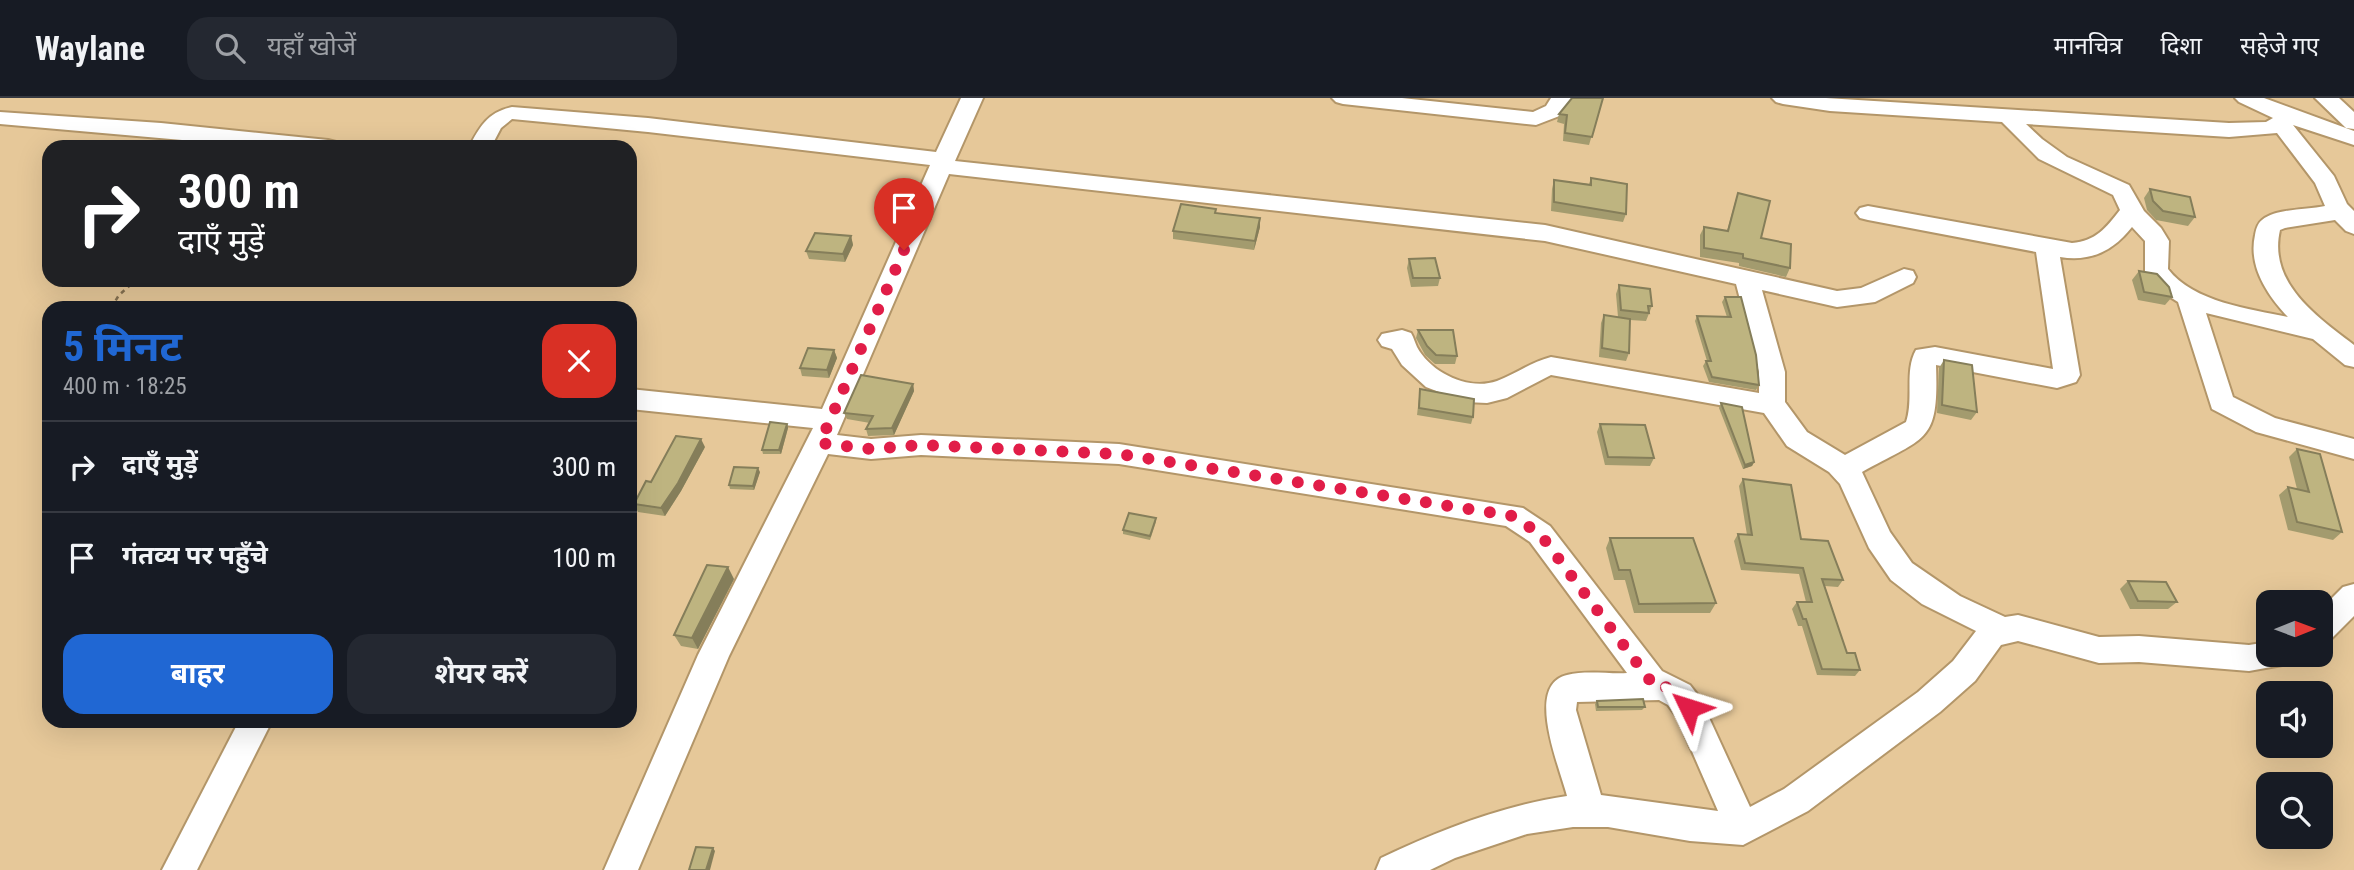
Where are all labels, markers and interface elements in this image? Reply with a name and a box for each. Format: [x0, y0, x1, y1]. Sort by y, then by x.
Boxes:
search box [187, 17, 677, 80]
text: Waylane [35, 29, 145, 68]
icon: search [211, 29, 249, 67]
text: यहाँ खोजें [267, 31, 356, 61]
text: मानचित्र [2054, 32, 2122, 60]
text: दिशा [2160, 32, 2202, 60]
text: सहेजे गए [2240, 32, 2319, 60]
text: 300 m [178, 163, 300, 220]
icon: right [63, 168, 154, 259]
pin [874, 178, 934, 250]
icon: arrive [885, 189, 923, 227]
text: दाएँ मुड़ें [178, 222, 265, 260]
text: 5 मिनट [63, 322, 182, 371]
button: close [542, 324, 616, 398]
text: 400 m · 18:25 [63, 373, 187, 400]
icon: right [63, 448, 101, 486]
text: दाएँ मुड़ें [122, 449, 198, 479]
text: 300 m [552, 452, 616, 482]
icon: arrive [63, 539, 101, 577]
text: गंतव्य पर पहुँचे [122, 540, 268, 570]
text: 100 m [552, 543, 616, 573]
north arrow [2256, 590, 2333, 667]
map controls [2256, 590, 2333, 849]
button: बाहर [63, 634, 333, 714]
button: शेयर करें [347, 634, 616, 714]
position arrow [1652, 671, 1726, 745]
button: sound [2256, 681, 2333, 758]
button: search [2256, 772, 2333, 849]

